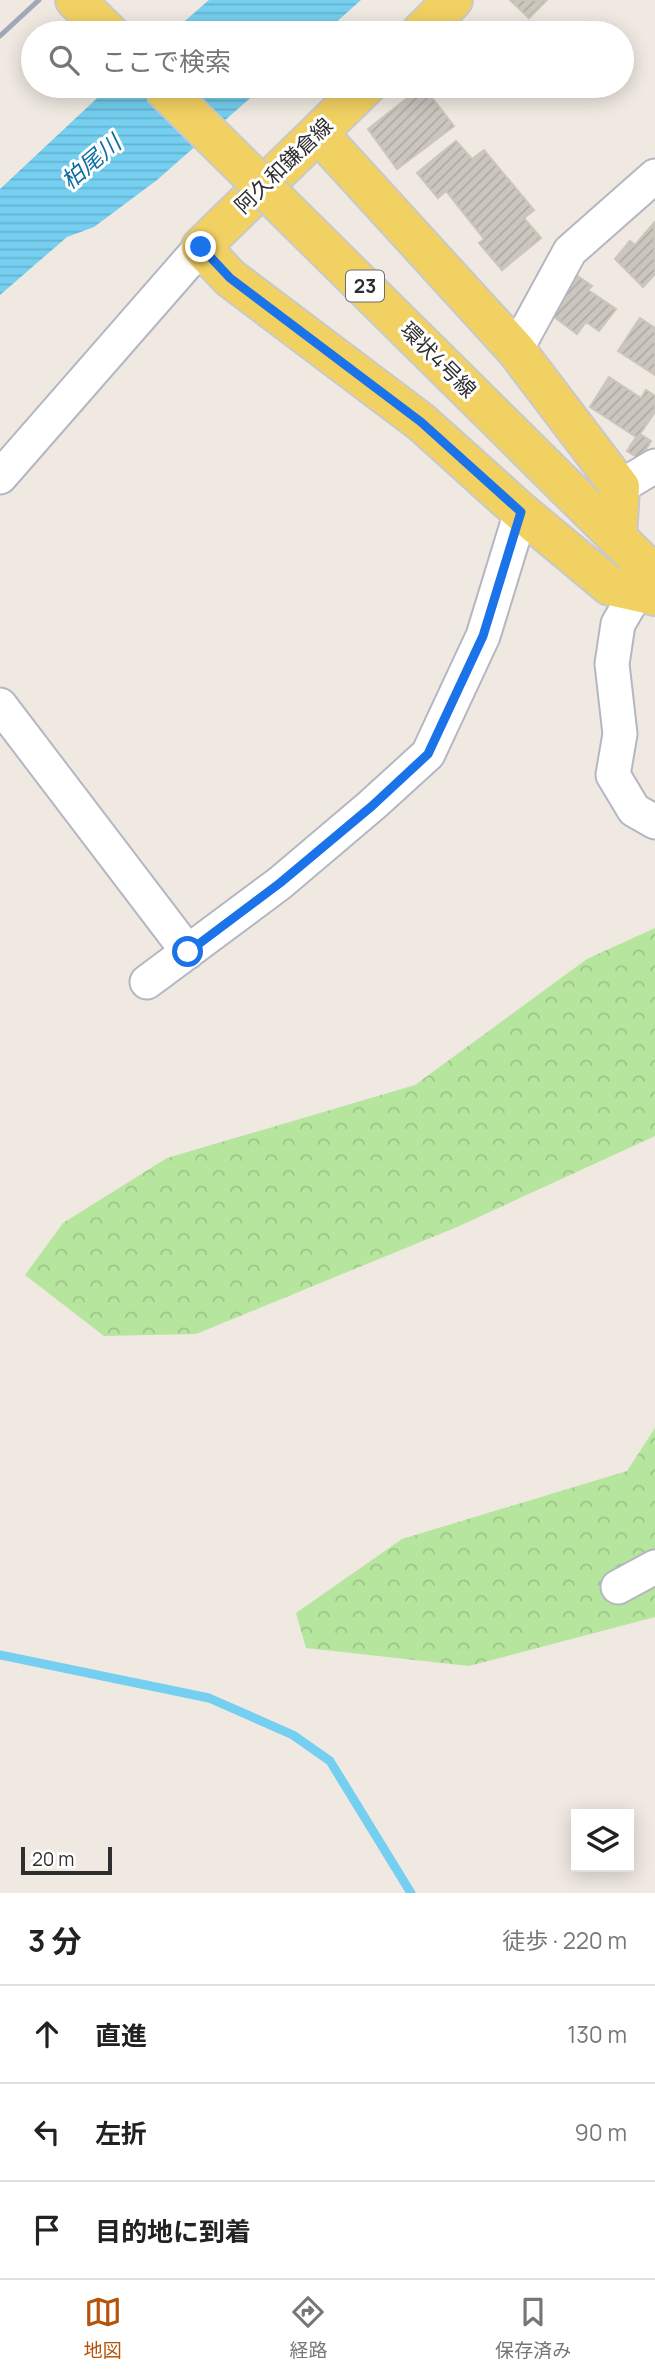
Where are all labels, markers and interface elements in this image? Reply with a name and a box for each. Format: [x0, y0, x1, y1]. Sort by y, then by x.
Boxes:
search box [21, 21, 634, 98]
icon: search [45, 41, 83, 79]
text: ここで検索 [101, 43, 231, 79]
street label: 阿久和鎌倉線 [228, 111, 338, 219]
water label: 柏尾川 [54, 125, 129, 196]
route end [185, 231, 216, 262]
road number: 23 [346, 270, 384, 302]
street label: 環状4号線 [395, 315, 483, 403]
route start [172, 936, 203, 967]
map controls [571, 1809, 634, 1872]
button: layers [571, 1809, 634, 1872]
scale bar [21, 1844, 112, 1876]
text: 20 m [32, 1846, 74, 1872]
text: 3 分 [28, 1920, 81, 1961]
text: 徒歩 · 220 m [502, 1924, 627, 1956]
icon: ahead [28, 2015, 66, 2053]
text: 直進 [95, 2017, 147, 2053]
text: 130 m [567, 2018, 627, 2050]
icon: left [28, 2113, 66, 2151]
text: 左折 [95, 2115, 147, 2151]
text: 90 m [575, 2116, 627, 2148]
icon: arrive [28, 2211, 66, 2249]
text: 目的地に到着 [95, 2213, 251, 2249]
tab: 地図 [84, 2293, 122, 2363]
tab: 経路 [289, 2293, 327, 2363]
tab: 保存済み [495, 2293, 571, 2363]

